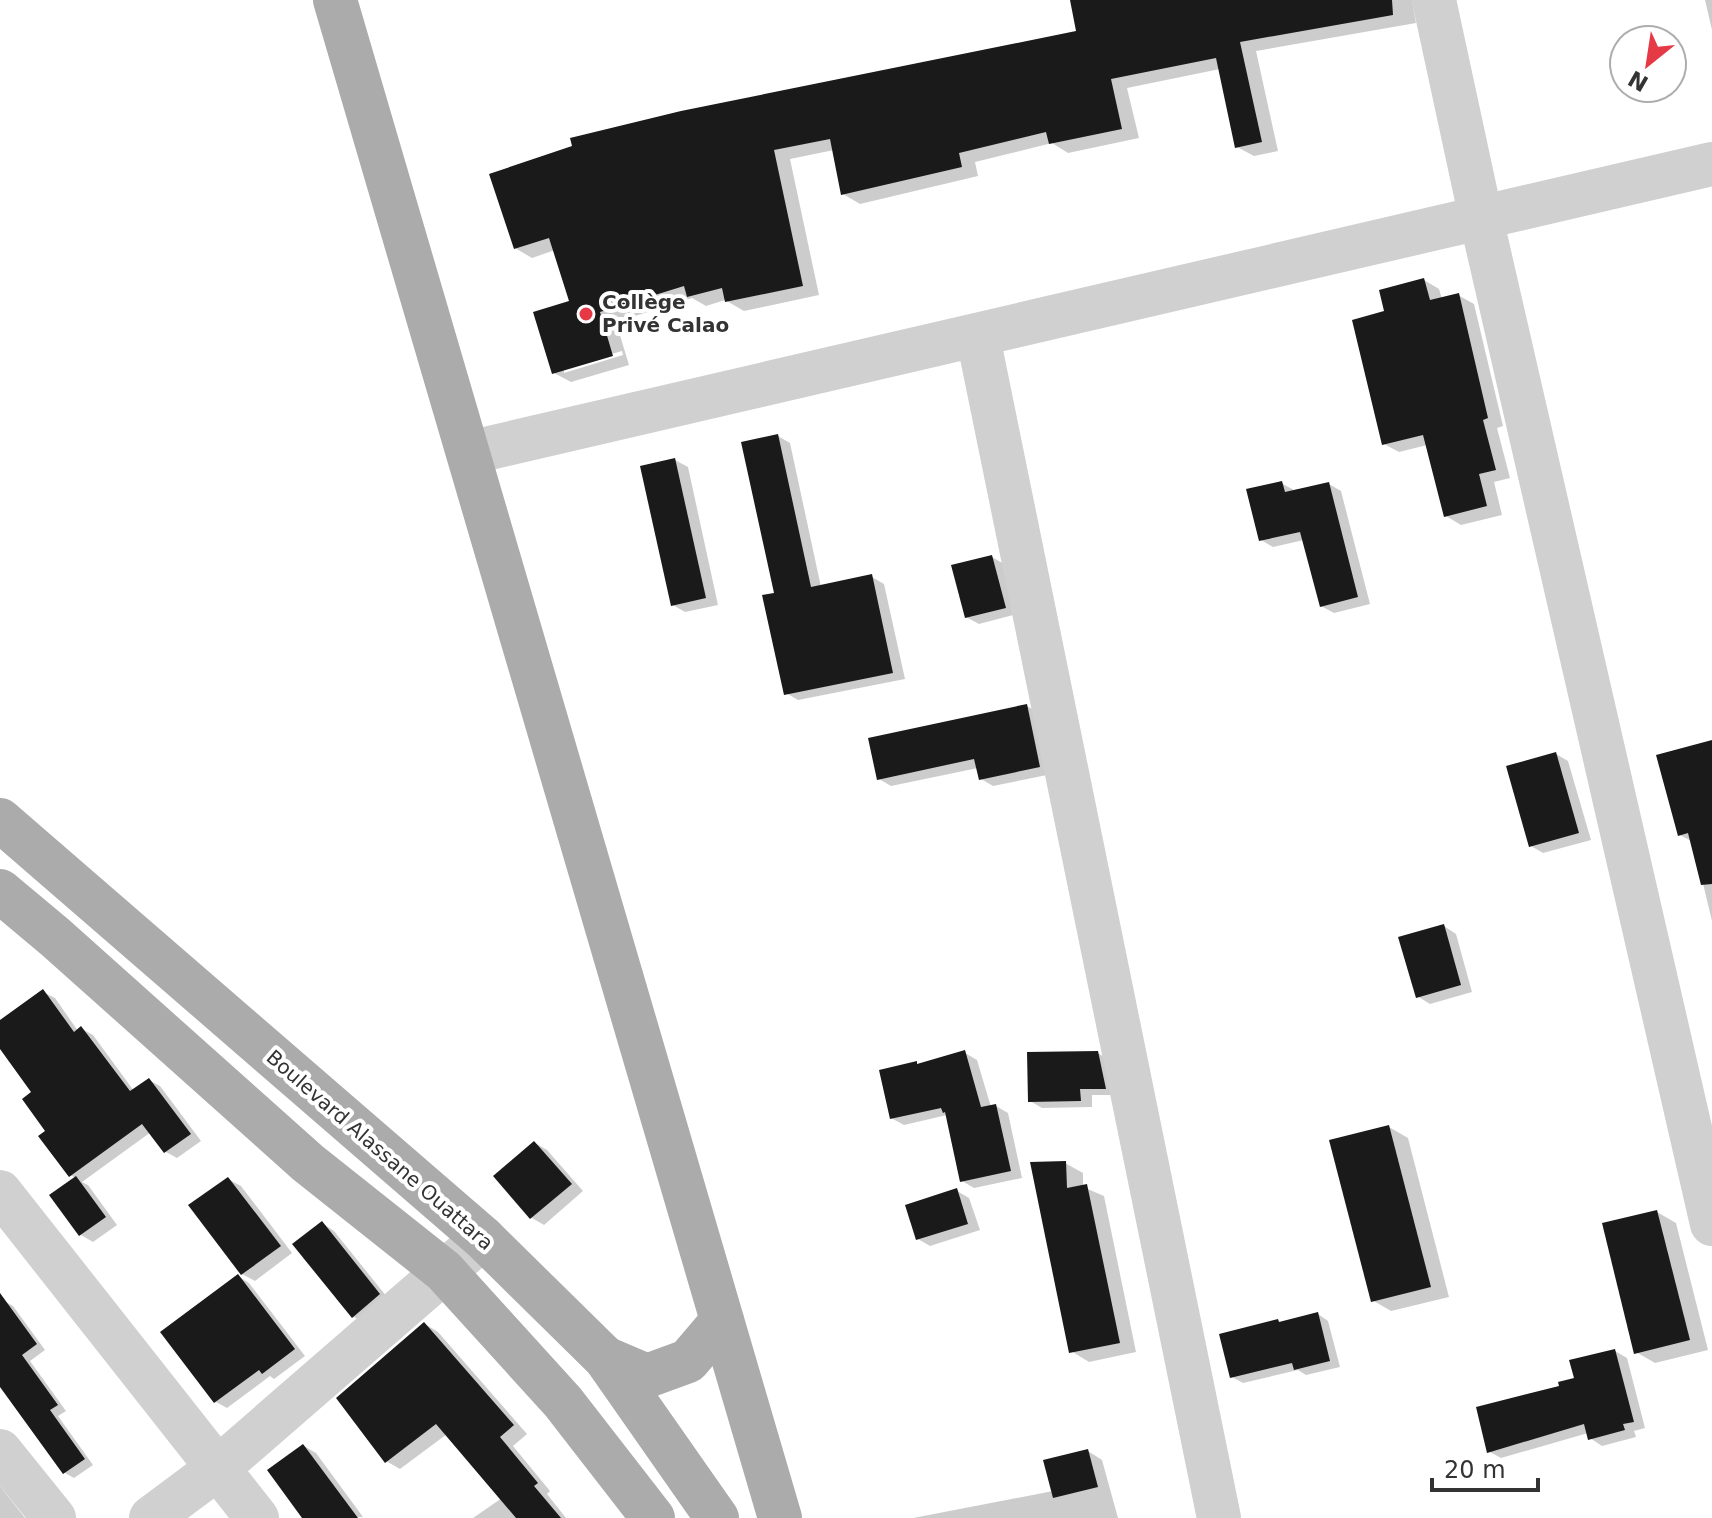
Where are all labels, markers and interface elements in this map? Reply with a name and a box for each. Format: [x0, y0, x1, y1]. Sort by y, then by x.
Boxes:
north arrow [1608, 24, 1688, 104]
text: N [1624, 65, 1652, 96]
place label: Collège Privé Calao [602, 290, 729, 337]
marker: Collège Privé Calao [577, 305, 595, 323]
street label: Boulevard Alassane Ouattara [262, 1045, 498, 1255]
scale bar [1432, 1442, 1538, 1492]
text: 20 m [1444, 1456, 1506, 1484]

